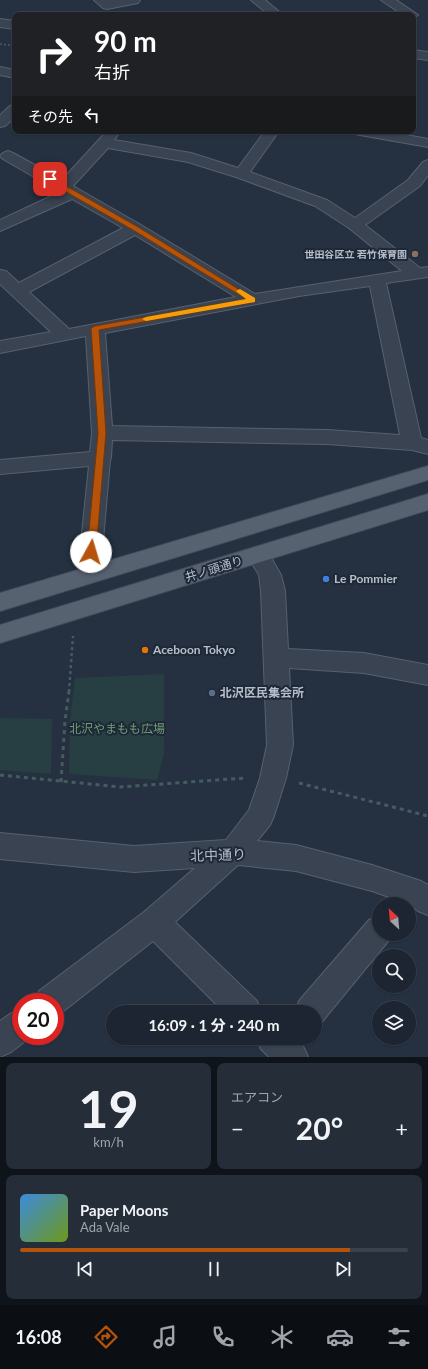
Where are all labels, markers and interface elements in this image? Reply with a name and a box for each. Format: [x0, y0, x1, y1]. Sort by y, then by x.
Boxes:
text: 90 m [94, 24, 157, 58]
icon: right [28, 28, 80, 80]
text: 右折 [94, 61, 130, 83]
icon: left [81, 104, 103, 126]
text: その先 [28, 107, 73, 125]
pin [33, 162, 67, 196]
icon: arrive [39, 168, 61, 190]
place label: 世田谷区立 若竹保育園 [305, 248, 407, 260]
marker: 世田谷区立 若竹保育園 [410, 249, 420, 259]
position arrow [70, 531, 112, 573]
street label: 井ノ頭通り [183, 553, 245, 584]
place label: Le Pommier [334, 571, 398, 586]
marker: Le Pommier [321, 574, 331, 584]
place label: Aceboon Tokyo [152, 642, 235, 657]
marker: Aceboon Tokyo [140, 645, 150, 655]
place label: 北沢区民集会所 [220, 685, 304, 700]
marker: 北沢区民集会所 [207, 688, 217, 698]
park label: 北沢やまもも広場 [69, 721, 165, 736]
street label: 北中通り [190, 845, 246, 864]
north arrow [372, 897, 416, 941]
map controls [372, 897, 416, 1045]
button: search [372, 949, 416, 993]
speed limit sign: 20 [12, 993, 64, 1045]
button: layers [372, 1001, 416, 1045]
text: 16:09 · 1 分 · 240 m [148, 1016, 280, 1034]
text: 19 [78, 1077, 139, 1139]
text: エアコン [231, 1089, 283, 1105]
text: 20° [296, 1110, 343, 1146]
text: − [231, 1115, 244, 1142]
text: + [395, 1115, 408, 1142]
text: km/h [93, 1134, 124, 1150]
text: Paper Moons [80, 1201, 168, 1219]
text: Ada Vale [80, 1219, 130, 1235]
icon: previous [74, 1258, 96, 1280]
icon: pause [203, 1258, 225, 1280]
icon: next [332, 1258, 354, 1280]
icon: directions [92, 1323, 120, 1351]
icon: music [151, 1323, 179, 1351]
icon: phone [209, 1323, 237, 1351]
icon: climate [268, 1323, 296, 1351]
icon: car [326, 1323, 354, 1351]
icon: filters [385, 1323, 413, 1351]
text: 16:08 [15, 1326, 62, 1348]

